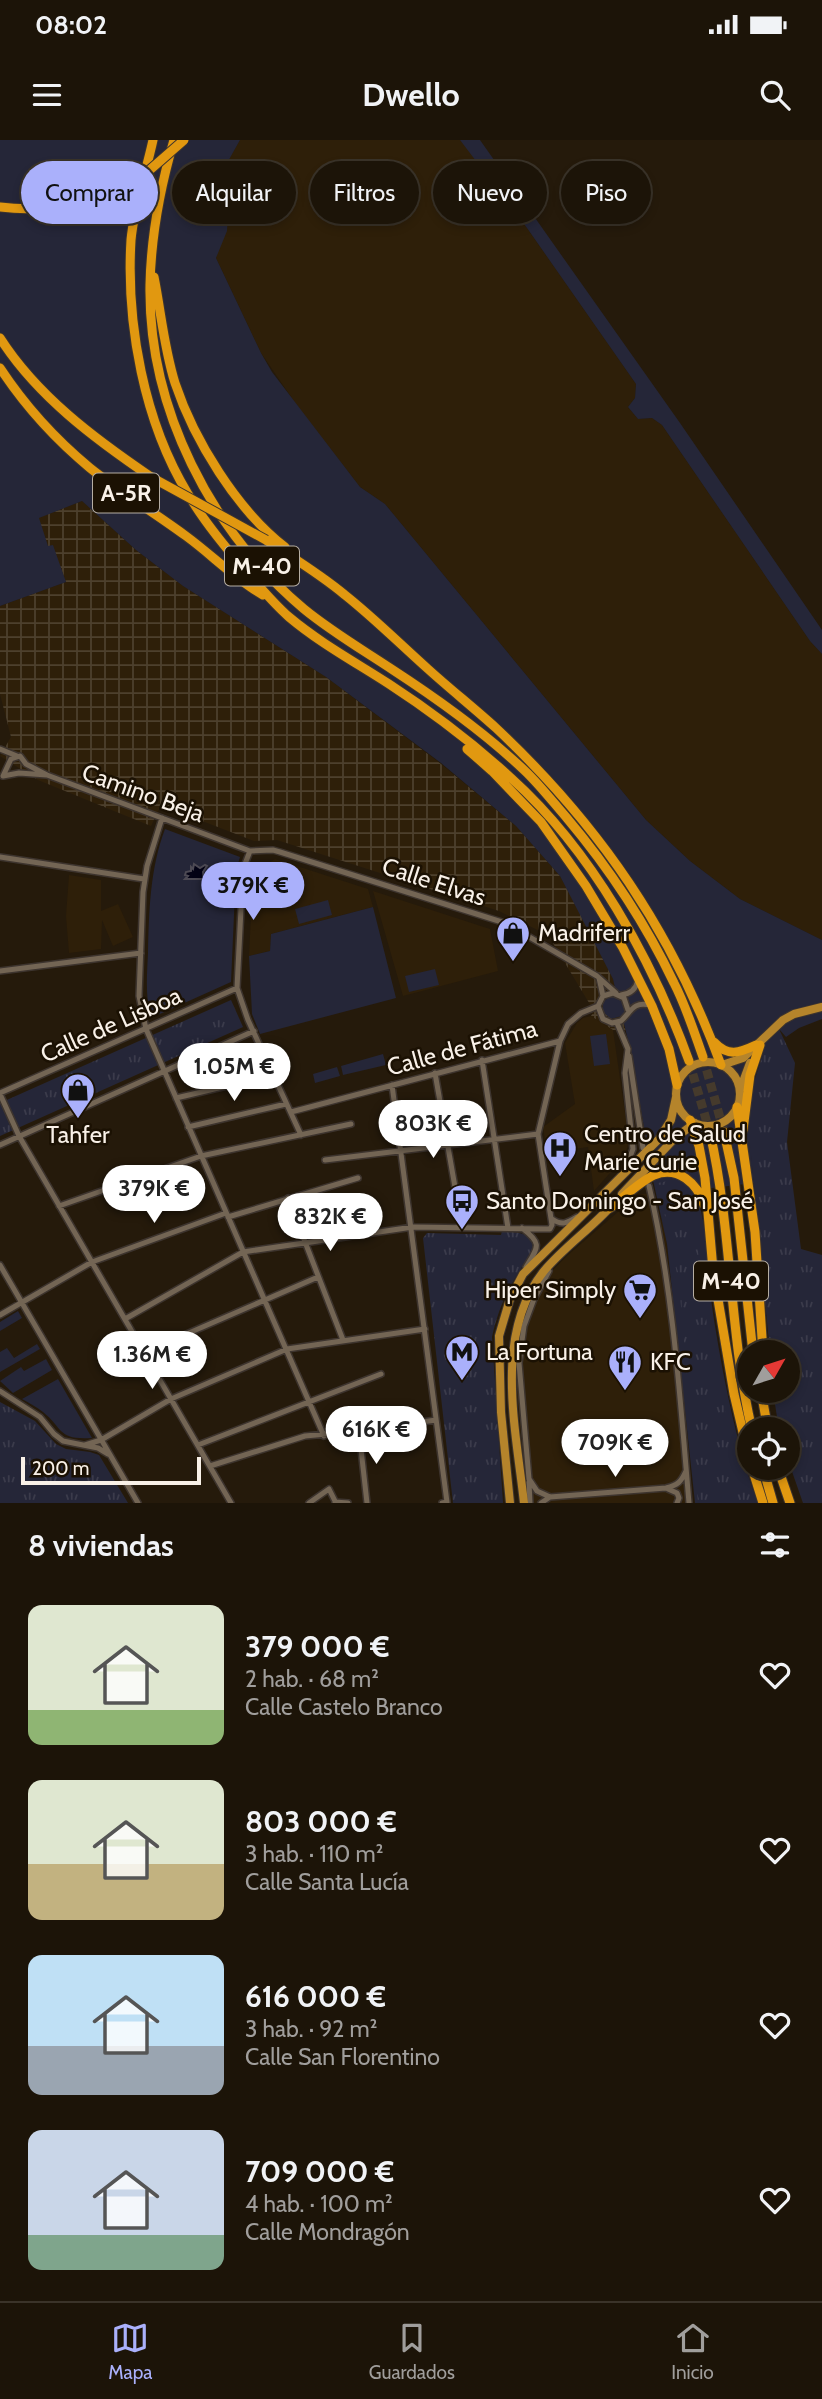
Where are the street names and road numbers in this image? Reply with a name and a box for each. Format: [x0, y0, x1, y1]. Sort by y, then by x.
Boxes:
road number: A-5R [93, 474, 159, 512]
road number: M-40 [225, 546, 299, 586]
street label: Camino Beja [78, 757, 209, 828]
street label: Calle Elvas [379, 851, 490, 912]
street label: Calle de Lisboa [36, 980, 186, 1069]
street label: Calle de Fátima [384, 1013, 541, 1082]
road number: M-40 [694, 1262, 768, 1300]

